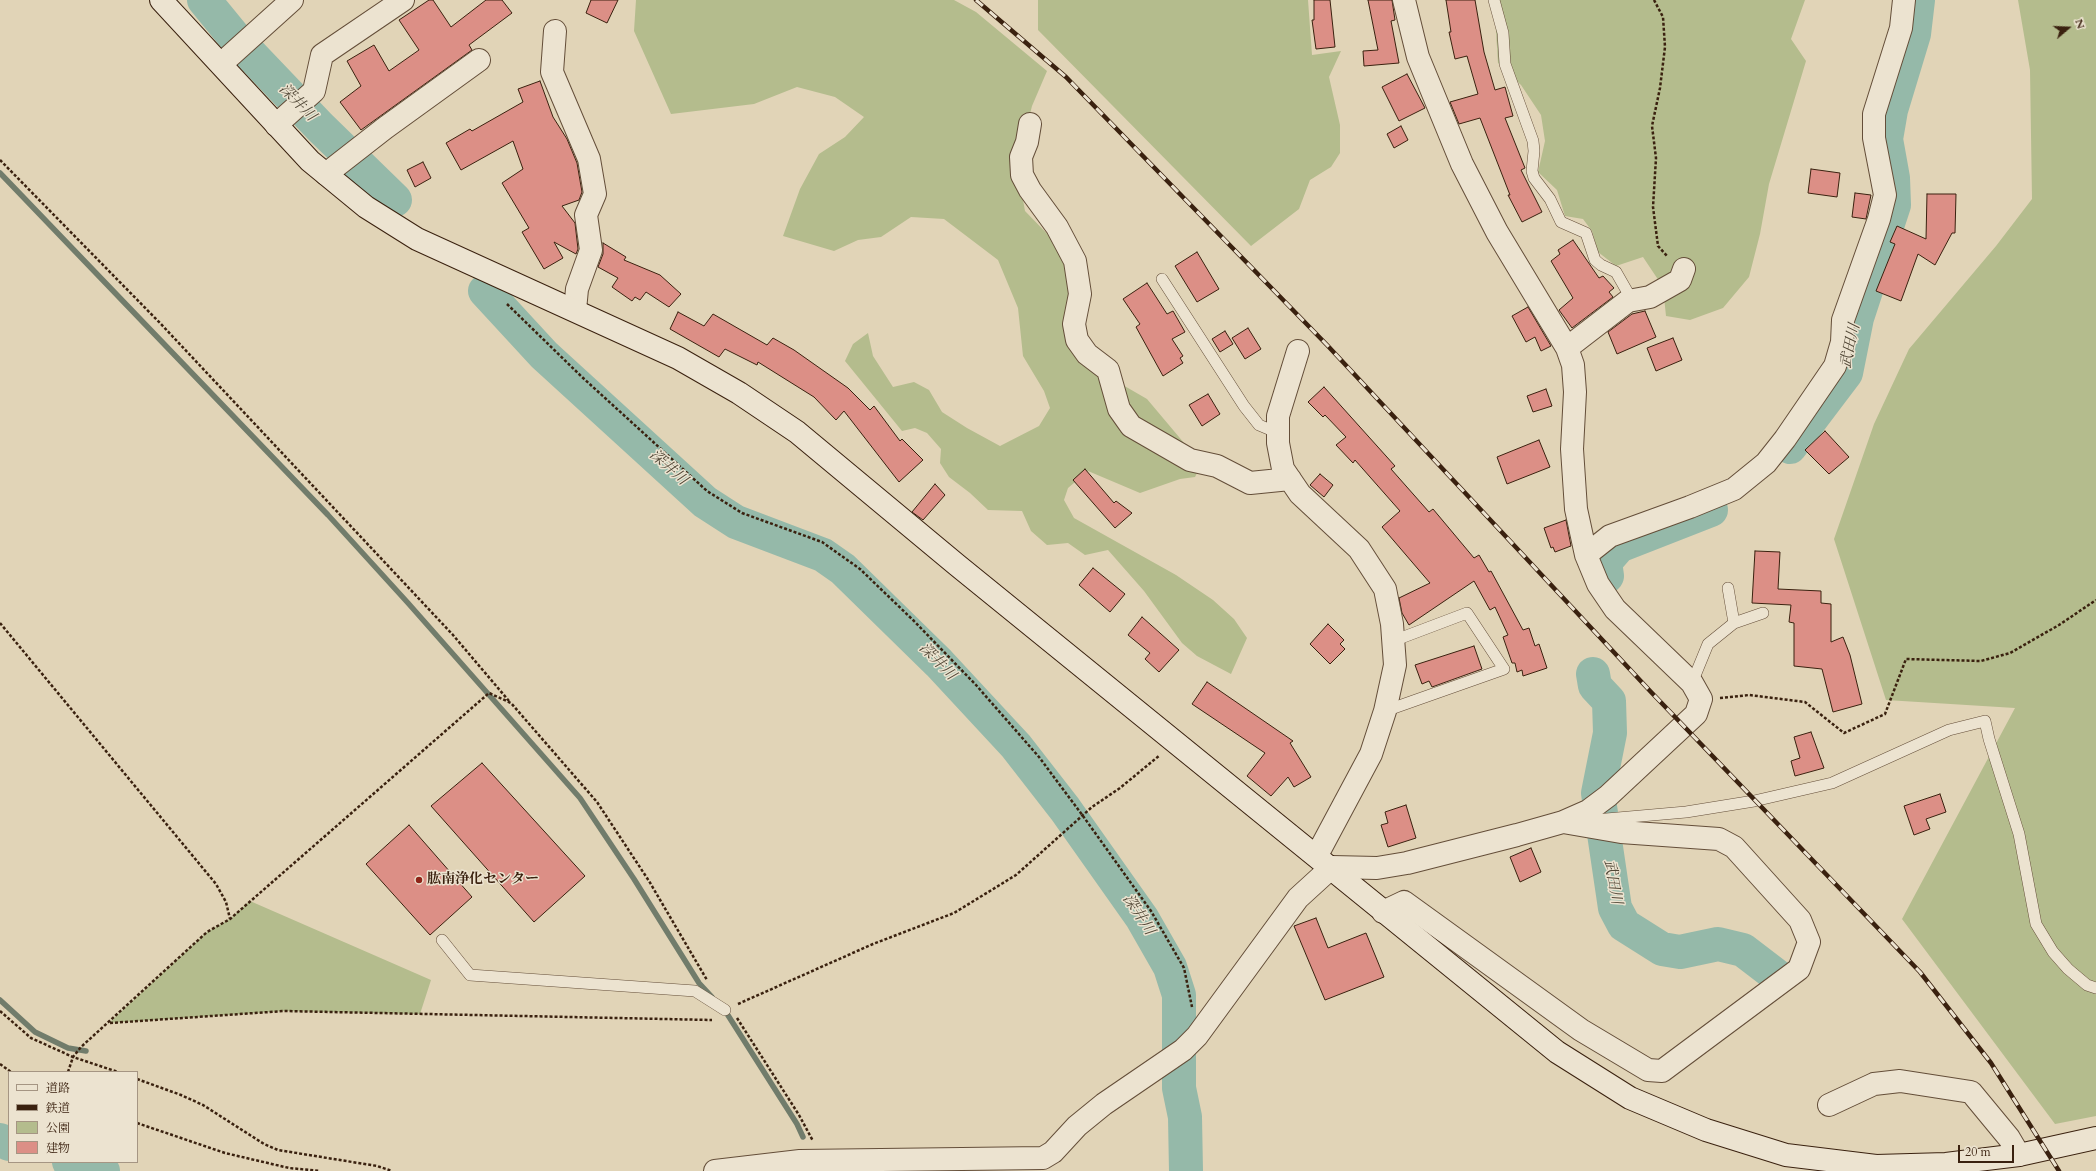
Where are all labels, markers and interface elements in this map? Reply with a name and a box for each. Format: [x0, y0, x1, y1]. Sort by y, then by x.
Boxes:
north arrow [2048, 8, 2088, 48]
text: N [2071, 17, 2088, 31]
water label: 深井川 [275, 81, 319, 125]
water label: 武田川 [1838, 322, 1864, 370]
water label: 深井川 [645, 446, 691, 490]
water label: 深井川 [915, 640, 959, 684]
water label: 武田川 [1599, 858, 1625, 906]
place label: 肱南浄化センター [427, 872, 539, 888]
marker: 肱南浄化センター [414, 875, 424, 885]
water label: 深井川 [1118, 891, 1158, 939]
legend [8, 1071, 138, 1163]
text: 道路 [46, 1080, 70, 1096]
text: 鉄道 [46, 1100, 70, 1116]
text: 公園 [46, 1120, 70, 1136]
scale bar [1960, 1137, 2016, 1163]
text: 建物 [46, 1140, 70, 1156]
text: 20 m [1965, 1144, 1991, 1160]

